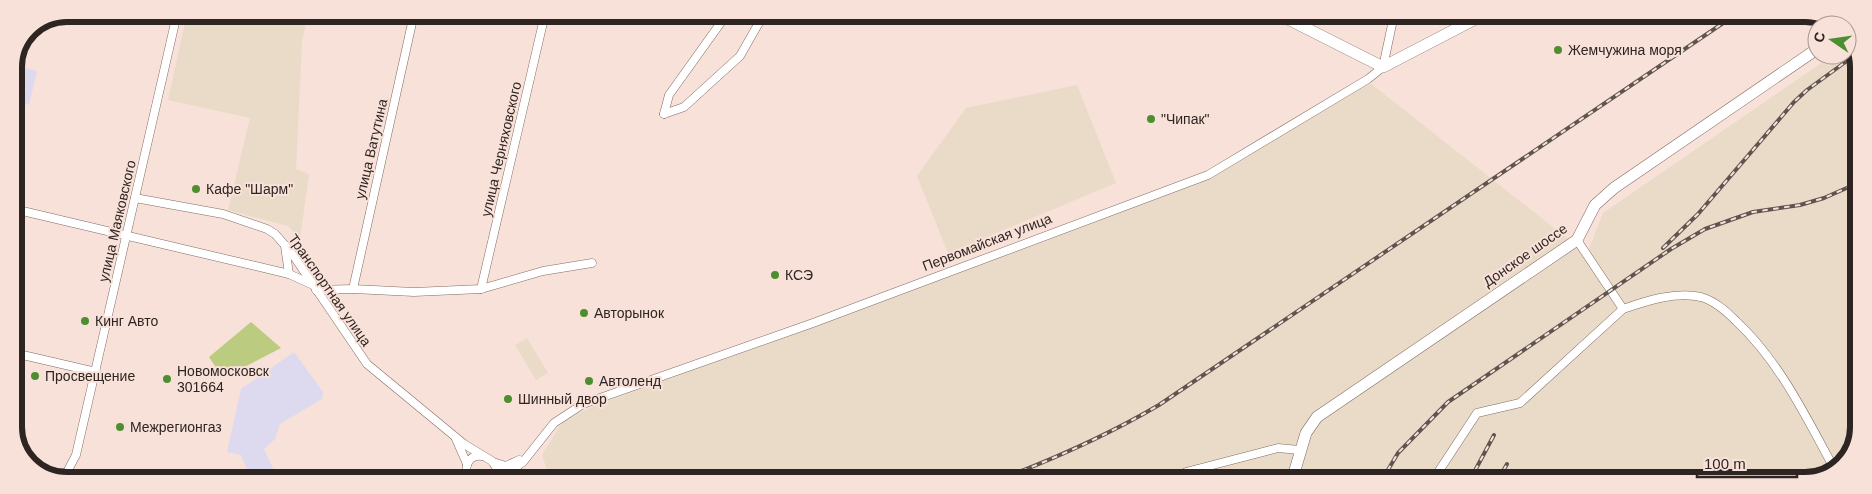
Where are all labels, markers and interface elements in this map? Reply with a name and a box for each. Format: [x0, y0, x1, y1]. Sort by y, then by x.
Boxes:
north arrow [1807, 15, 1857, 65]
text: С [1810, 30, 1828, 44]
place label: Жемчужина моря [1568, 42, 1682, 58]
marker: Жемчужина моря [1552, 44, 1564, 56]
street label: улица Черняховского [478, 80, 524, 218]
street label: улица Ватутина [352, 97, 390, 201]
place label: "Чипак" [1161, 111, 1210, 127]
marker: "Чипак" [1145, 113, 1157, 125]
street label: улица Маяковского [95, 158, 139, 283]
place label: Кафе "Шарм" [206, 181, 293, 197]
marker: Кафе "Шарм" [190, 183, 202, 195]
street label: Первомайская улица [920, 210, 1054, 274]
street label: Донское шоссе [1480, 220, 1570, 290]
street label: Транспортная улица [285, 231, 375, 349]
place label: КСЭ [785, 267, 813, 283]
marker: КСЭ [769, 269, 781, 281]
place label: Авторынок [594, 305, 665, 321]
marker: Авторынок [578, 307, 590, 319]
place label: Кинг Авто [95, 313, 158, 329]
marker: Кинг Авто [79, 315, 91, 327]
place label: Новомосковск 301664 [177, 363, 270, 395]
place label: Просвещение [45, 368, 135, 384]
marker: Просвещение [29, 370, 41, 382]
marker: Новомосковск 301664 [161, 373, 173, 385]
place label: Автоленд [599, 373, 661, 389]
marker: Автоленд [583, 375, 595, 387]
place label: Шинный двор [518, 391, 607, 407]
marker: Шинный двор [502, 393, 514, 405]
place label: Межрегионгаз [130, 419, 222, 435]
marker: Межрегионгаз [114, 421, 126, 433]
scale bar [1697, 446, 1797, 478]
text: 100 m [1704, 455, 1746, 472]

